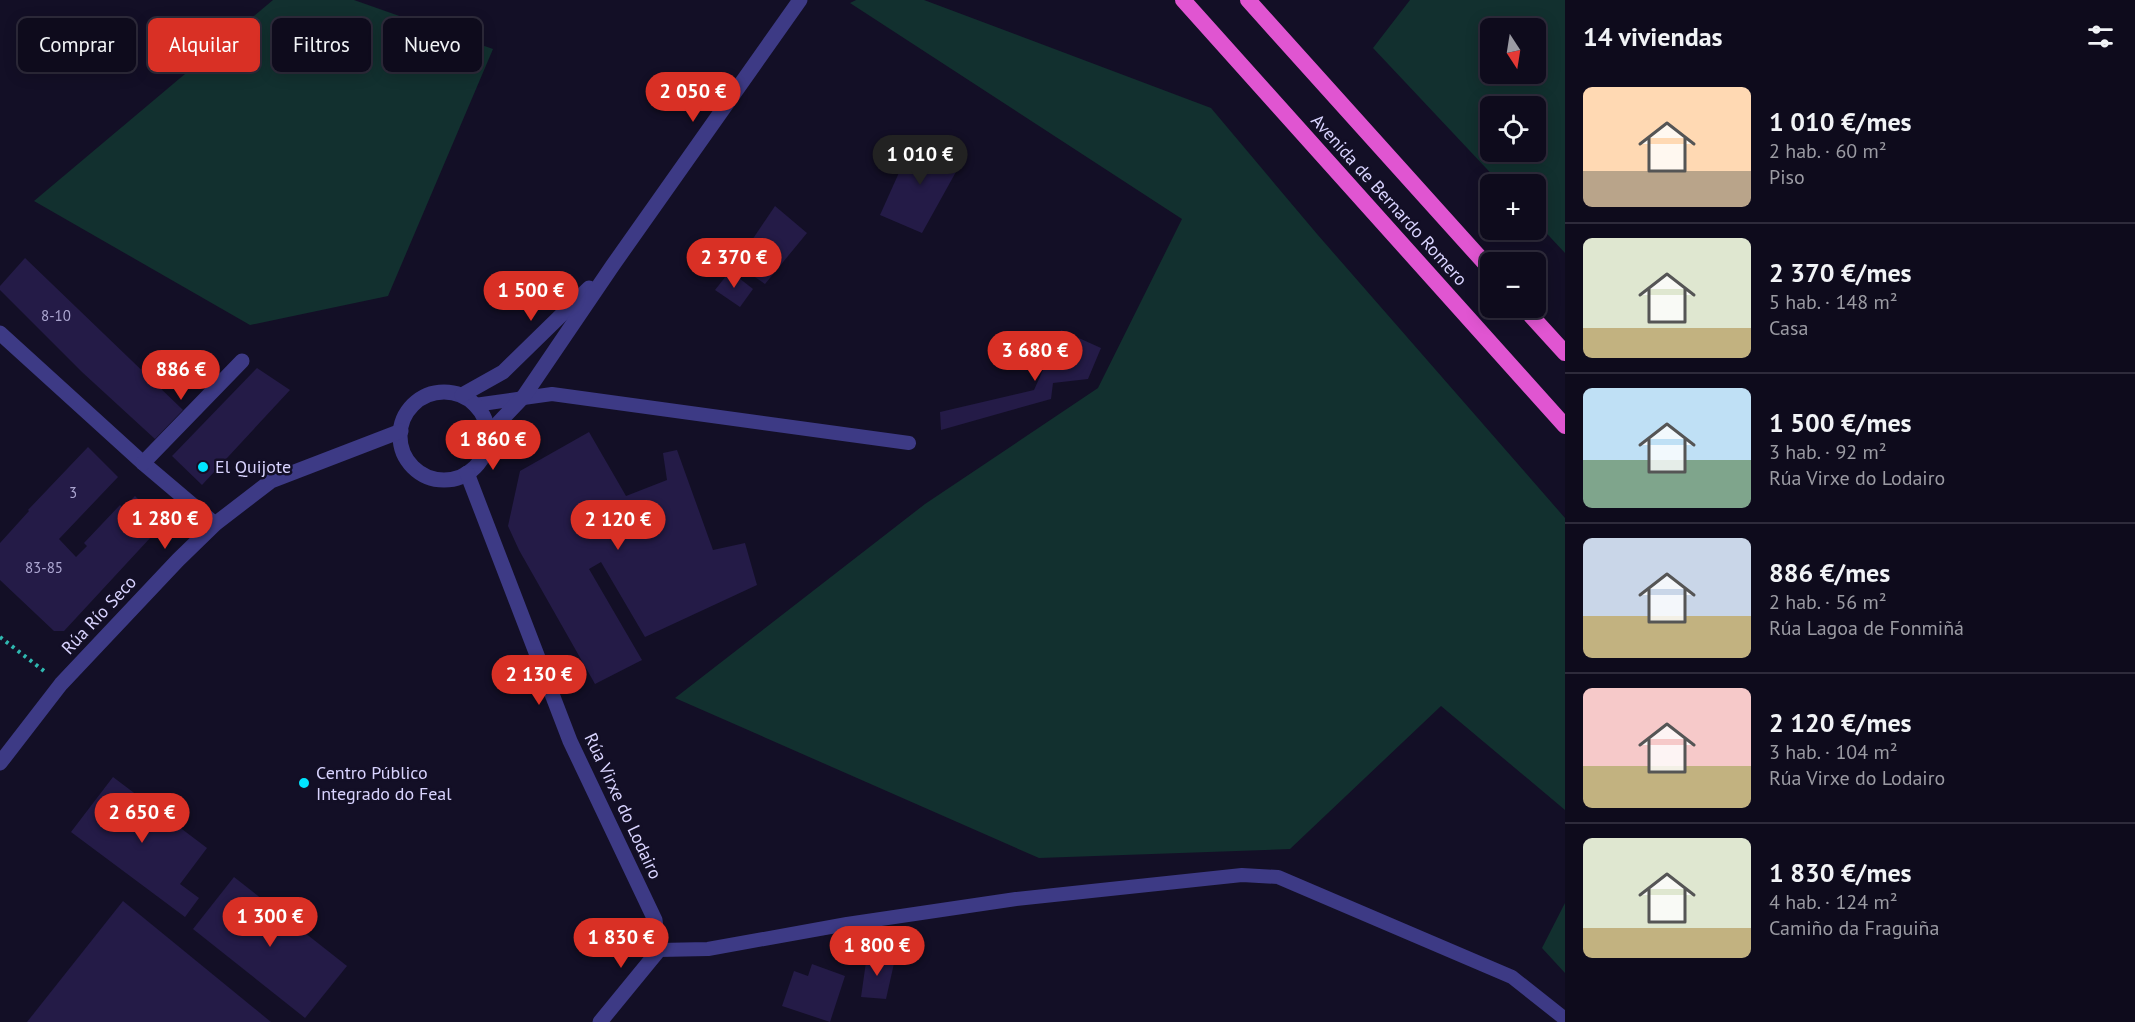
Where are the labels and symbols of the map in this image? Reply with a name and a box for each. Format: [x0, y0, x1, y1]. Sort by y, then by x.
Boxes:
north arrow [1480, 18, 1546, 84]
pin: 2 050 € [638, 72, 748, 123]
street label: Avenida de Bernardo Romero [1306, 109, 1473, 290]
pin: 1 010 € [865, 135, 975, 186]
pin: 2 370 € [679, 238, 789, 289]
pin: 1 500 € [476, 271, 586, 322]
house number: 8-10 [41, 306, 71, 325]
pin: 3 680 € [980, 331, 1090, 382]
pin: 886 € [139, 350, 223, 401]
pin: 1 860 € [438, 420, 548, 471]
place label: El Quijote [215, 455, 291, 478]
marker: El Quijote [196, 460, 210, 474]
house number: 3 [69, 483, 77, 502]
pin: 1 280 € [110, 499, 220, 550]
pin: 2 120 € [563, 500, 673, 551]
house number: 83-85 [25, 558, 63, 577]
street label: Rúa Río Seco [56, 570, 141, 659]
pin: 2 130 € [484, 655, 594, 706]
street label: Rúa Virxe do Lodairo [580, 729, 667, 883]
place label: Centro Público Integrado do Feal [316, 761, 452, 805]
marker: Centro Público Integrado do Feal [297, 776, 311, 790]
pin: 2 650 € [87, 793, 197, 844]
pin: 1 300 € [215, 897, 325, 948]
pin: 1 830 € [566, 918, 676, 969]
pin: 1 800 € [822, 926, 932, 977]

